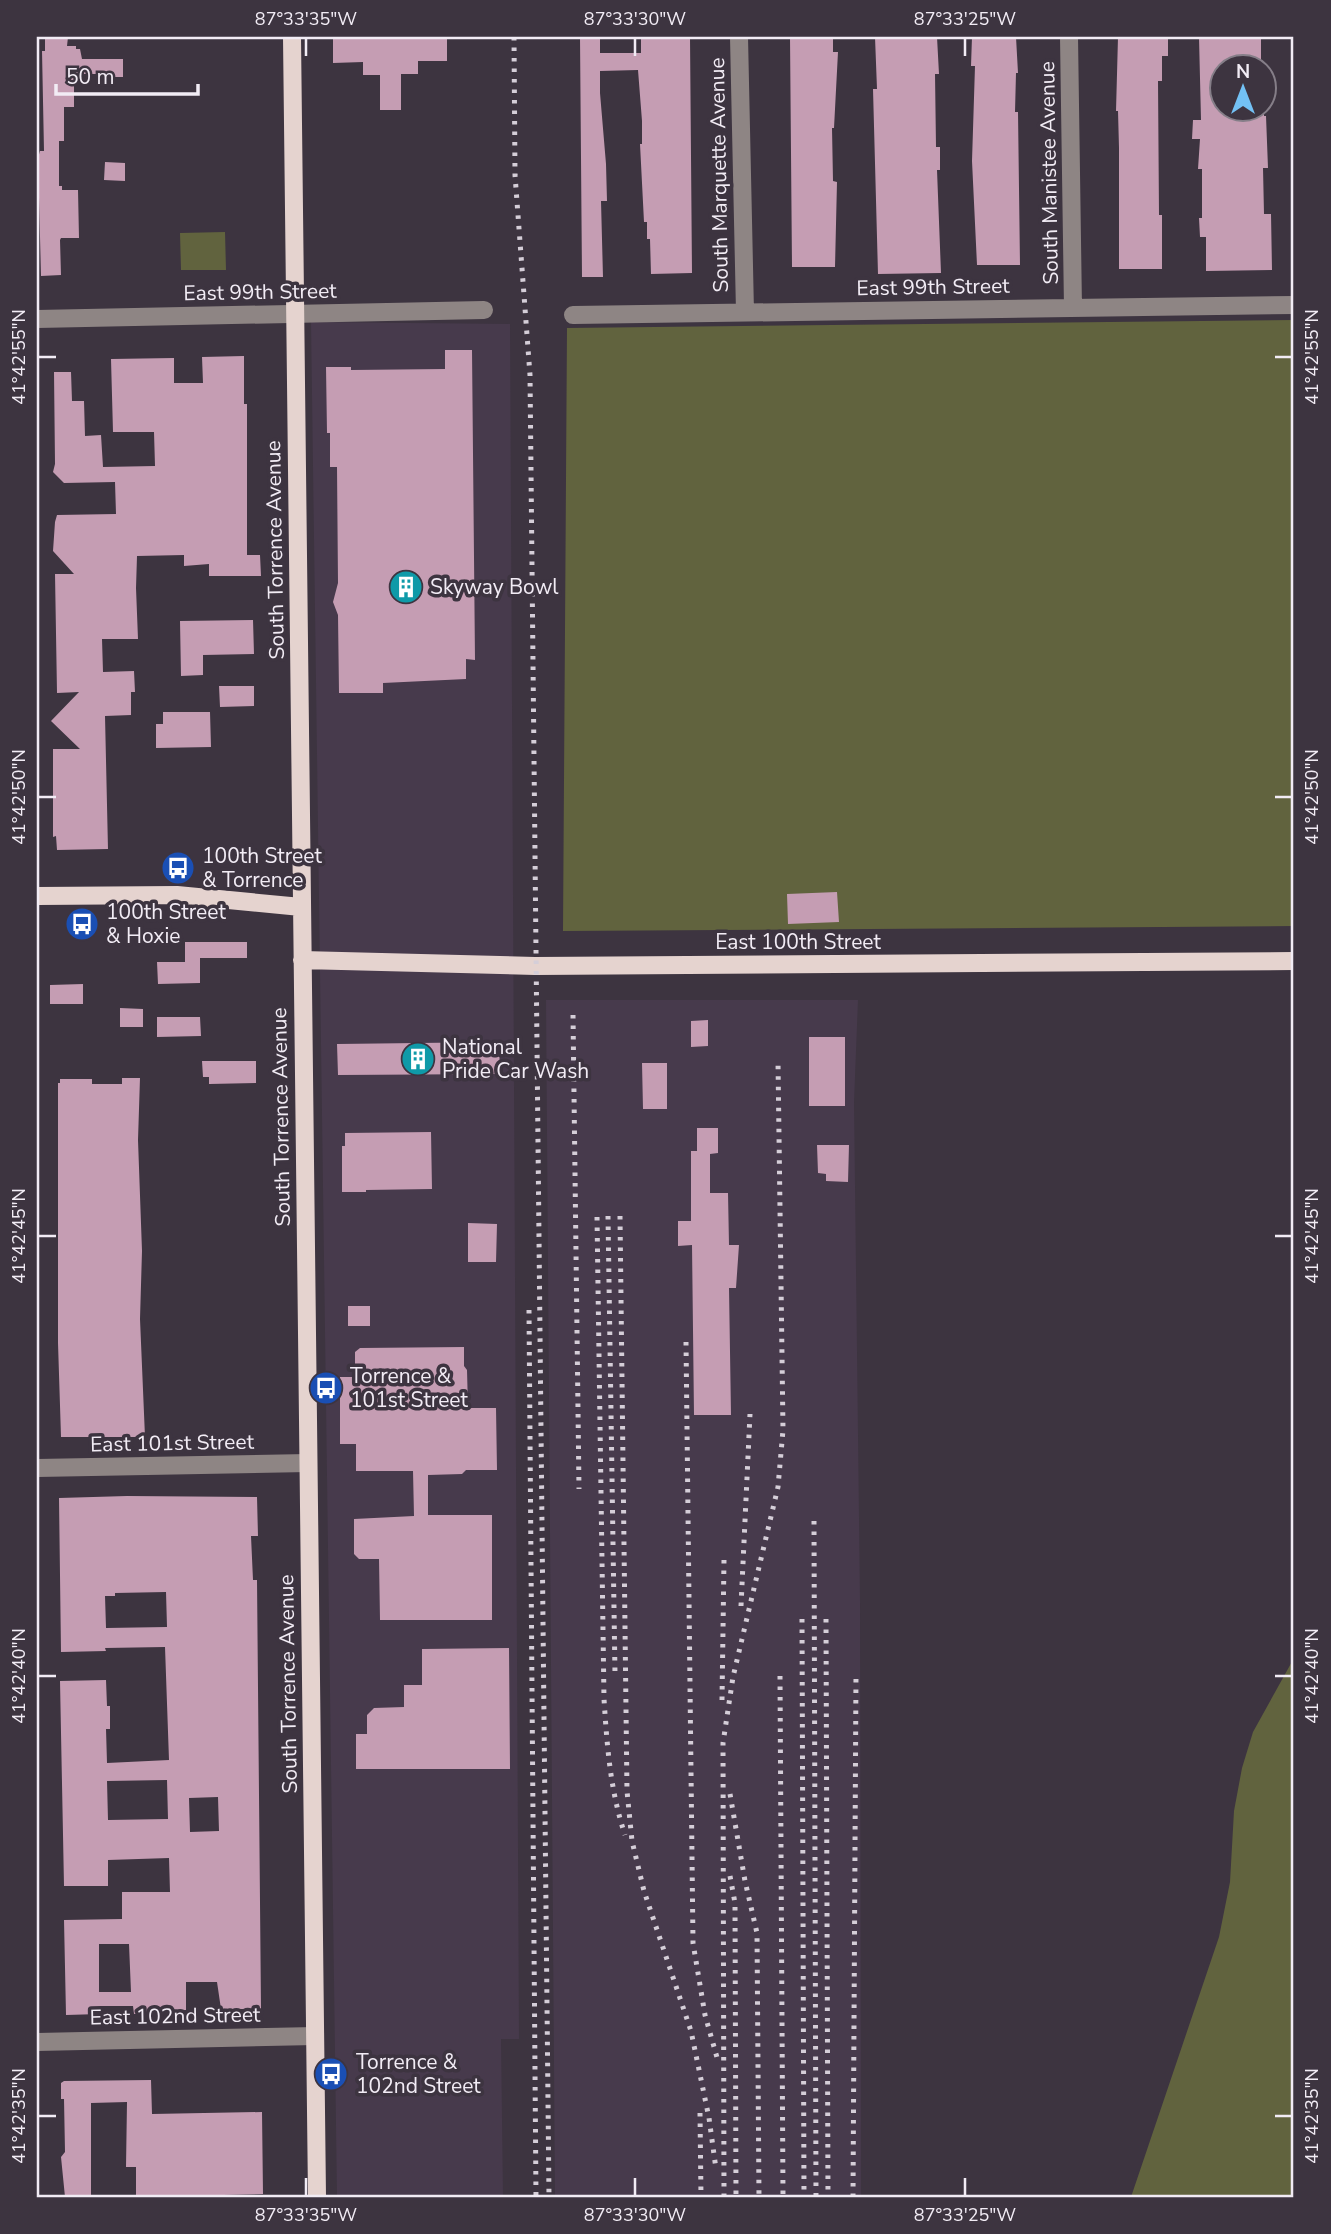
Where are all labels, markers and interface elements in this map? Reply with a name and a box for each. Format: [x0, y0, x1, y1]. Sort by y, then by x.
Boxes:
text: 87°33'35"W [255, 7, 357, 31]
text: 87°33'30"W [584, 7, 686, 31]
text: 87°33'25"W [914, 7, 1016, 31]
scale bar [56, 52, 198, 96]
north arrow [1208, 52, 1278, 122]
street label: South Marquette Avenue [703, 57, 735, 293]
text: N [1236, 59, 1250, 85]
street label: South Manistee Avenue [1033, 61, 1065, 285]
text: 50 m [66, 63, 115, 91]
street label: East 99th Street [856, 272, 1010, 302]
street label: East 99th Street [183, 277, 337, 307]
text: 41°42'55"N [7, 309, 31, 405]
text: 41°42'55"N [1300, 309, 1324, 405]
street label: South Torrence Avenue [259, 440, 291, 660]
building icon: Skyway Bowl [387, 568, 425, 606]
place label: Skyway Bowl [430, 573, 559, 601]
text: 41°42'50"N [7, 749, 31, 845]
text: 41°42'50"N [1300, 749, 1324, 845]
place label: 100th Street & Torrence [202, 842, 322, 894]
bus stop icon: 100th Street & Torrence [159, 849, 197, 887]
place label: 100th Street & Hoxie [106, 898, 226, 950]
bus stop icon: 100th Street & Hoxie [63, 905, 101, 943]
street label: East 100th Street [715, 928, 882, 956]
street label: South Torrence Avenue [265, 1007, 297, 1227]
place label: National Pride Car Wash [442, 1033, 589, 1085]
building icon: National Pride Car Wash [399, 1040, 437, 1078]
text: 41°42'45"N [7, 1188, 31, 1284]
text: 41°42'45"N [1300, 1188, 1324, 1284]
place label: Torrence & 101st Street [350, 1362, 468, 1414]
bus stop icon: Torrence & 101st Street [307, 1369, 345, 1407]
street label: East 101st Street [90, 1428, 255, 1458]
street label: South Torrence Avenue [272, 1574, 304, 1794]
text: 41°42'40"N [7, 1628, 31, 1724]
text: 41°42'40"N [1300, 1628, 1324, 1724]
street label: East 102nd Street [89, 2001, 261, 2031]
place label: Torrence & 102nd Street [356, 2048, 481, 2100]
bus stop icon: Torrence & 102nd Street [312, 2055, 350, 2093]
text: 41°42'35"N [7, 2068, 31, 2164]
text: 41°42'35"N [1300, 2068, 1324, 2164]
text: 87°33'35"W [255, 2203, 357, 2227]
text: 87°33'30"W [584, 2203, 686, 2227]
text: 87°33'25"W [914, 2203, 1016, 2227]

